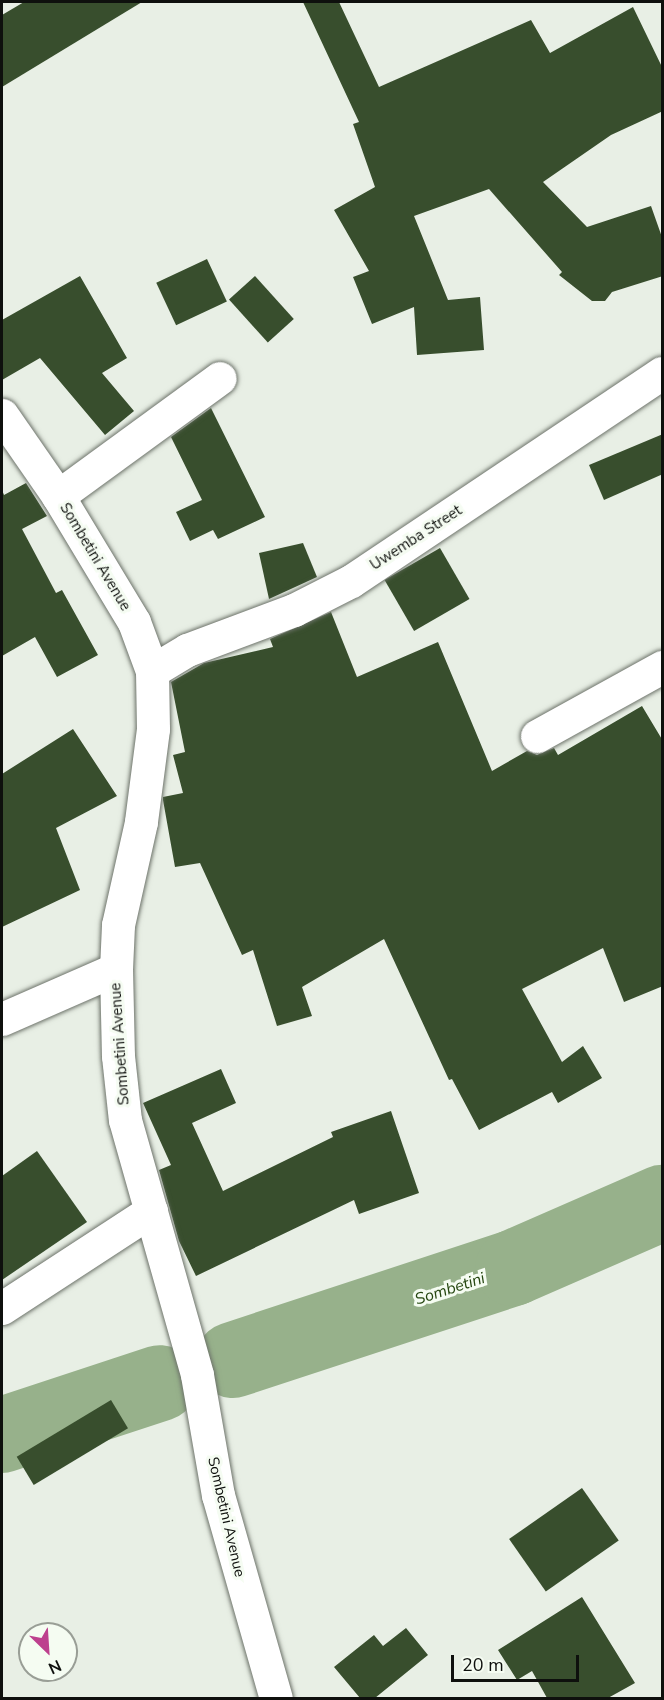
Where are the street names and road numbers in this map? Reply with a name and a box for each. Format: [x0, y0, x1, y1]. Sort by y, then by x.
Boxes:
street label: Sombetini Avenue [56, 500, 134, 614]
street label: Uwemba Street [367, 502, 465, 574]
street label: Sombetini Avenue [107, 982, 133, 1106]
street label: Sombetini Avenue [203, 1455, 249, 1579]

